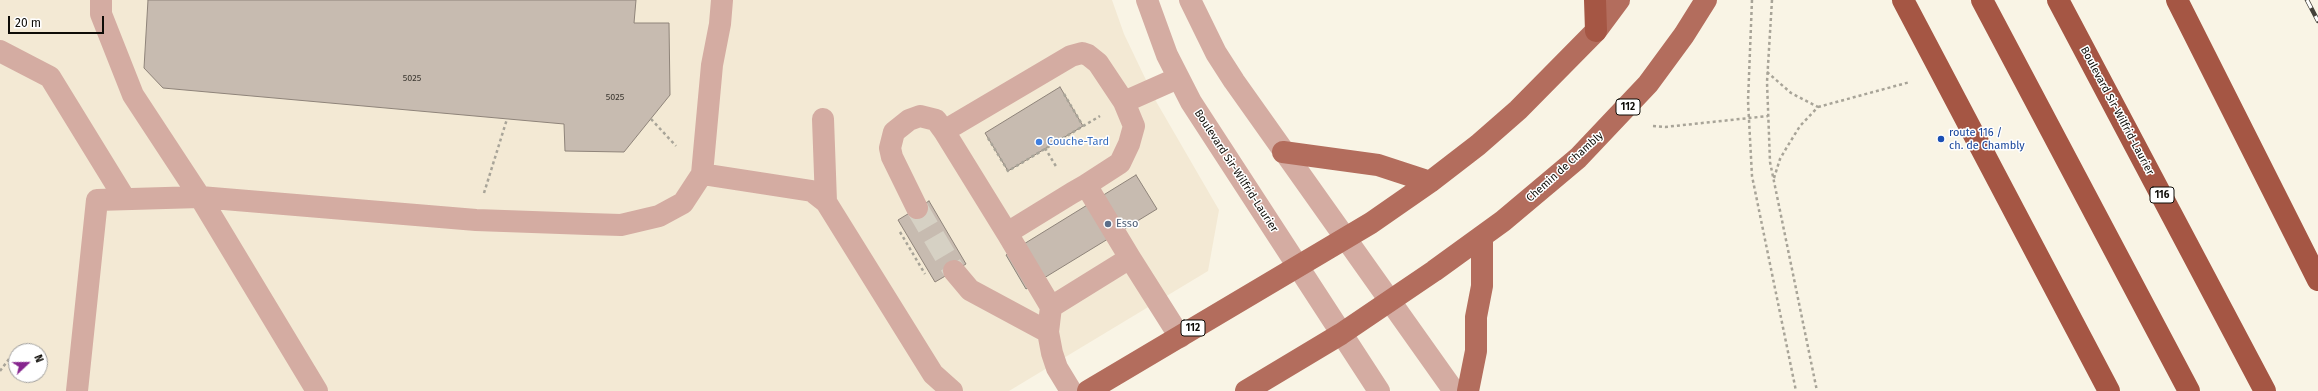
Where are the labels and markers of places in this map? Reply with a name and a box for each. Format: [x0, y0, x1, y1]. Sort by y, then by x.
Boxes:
place label: route 116 / ch. de Chambly [1949, 126, 2025, 152]
marker: route 116 / ch. de Chambly [1936, 134, 1946, 144]
place label: Couche-Tard [1047, 135, 1109, 149]
marker: Couche-Tard [1034, 137, 1044, 147]
place label: Esso [1116, 217, 1138, 231]
marker: Esso [1103, 219, 1113, 229]

